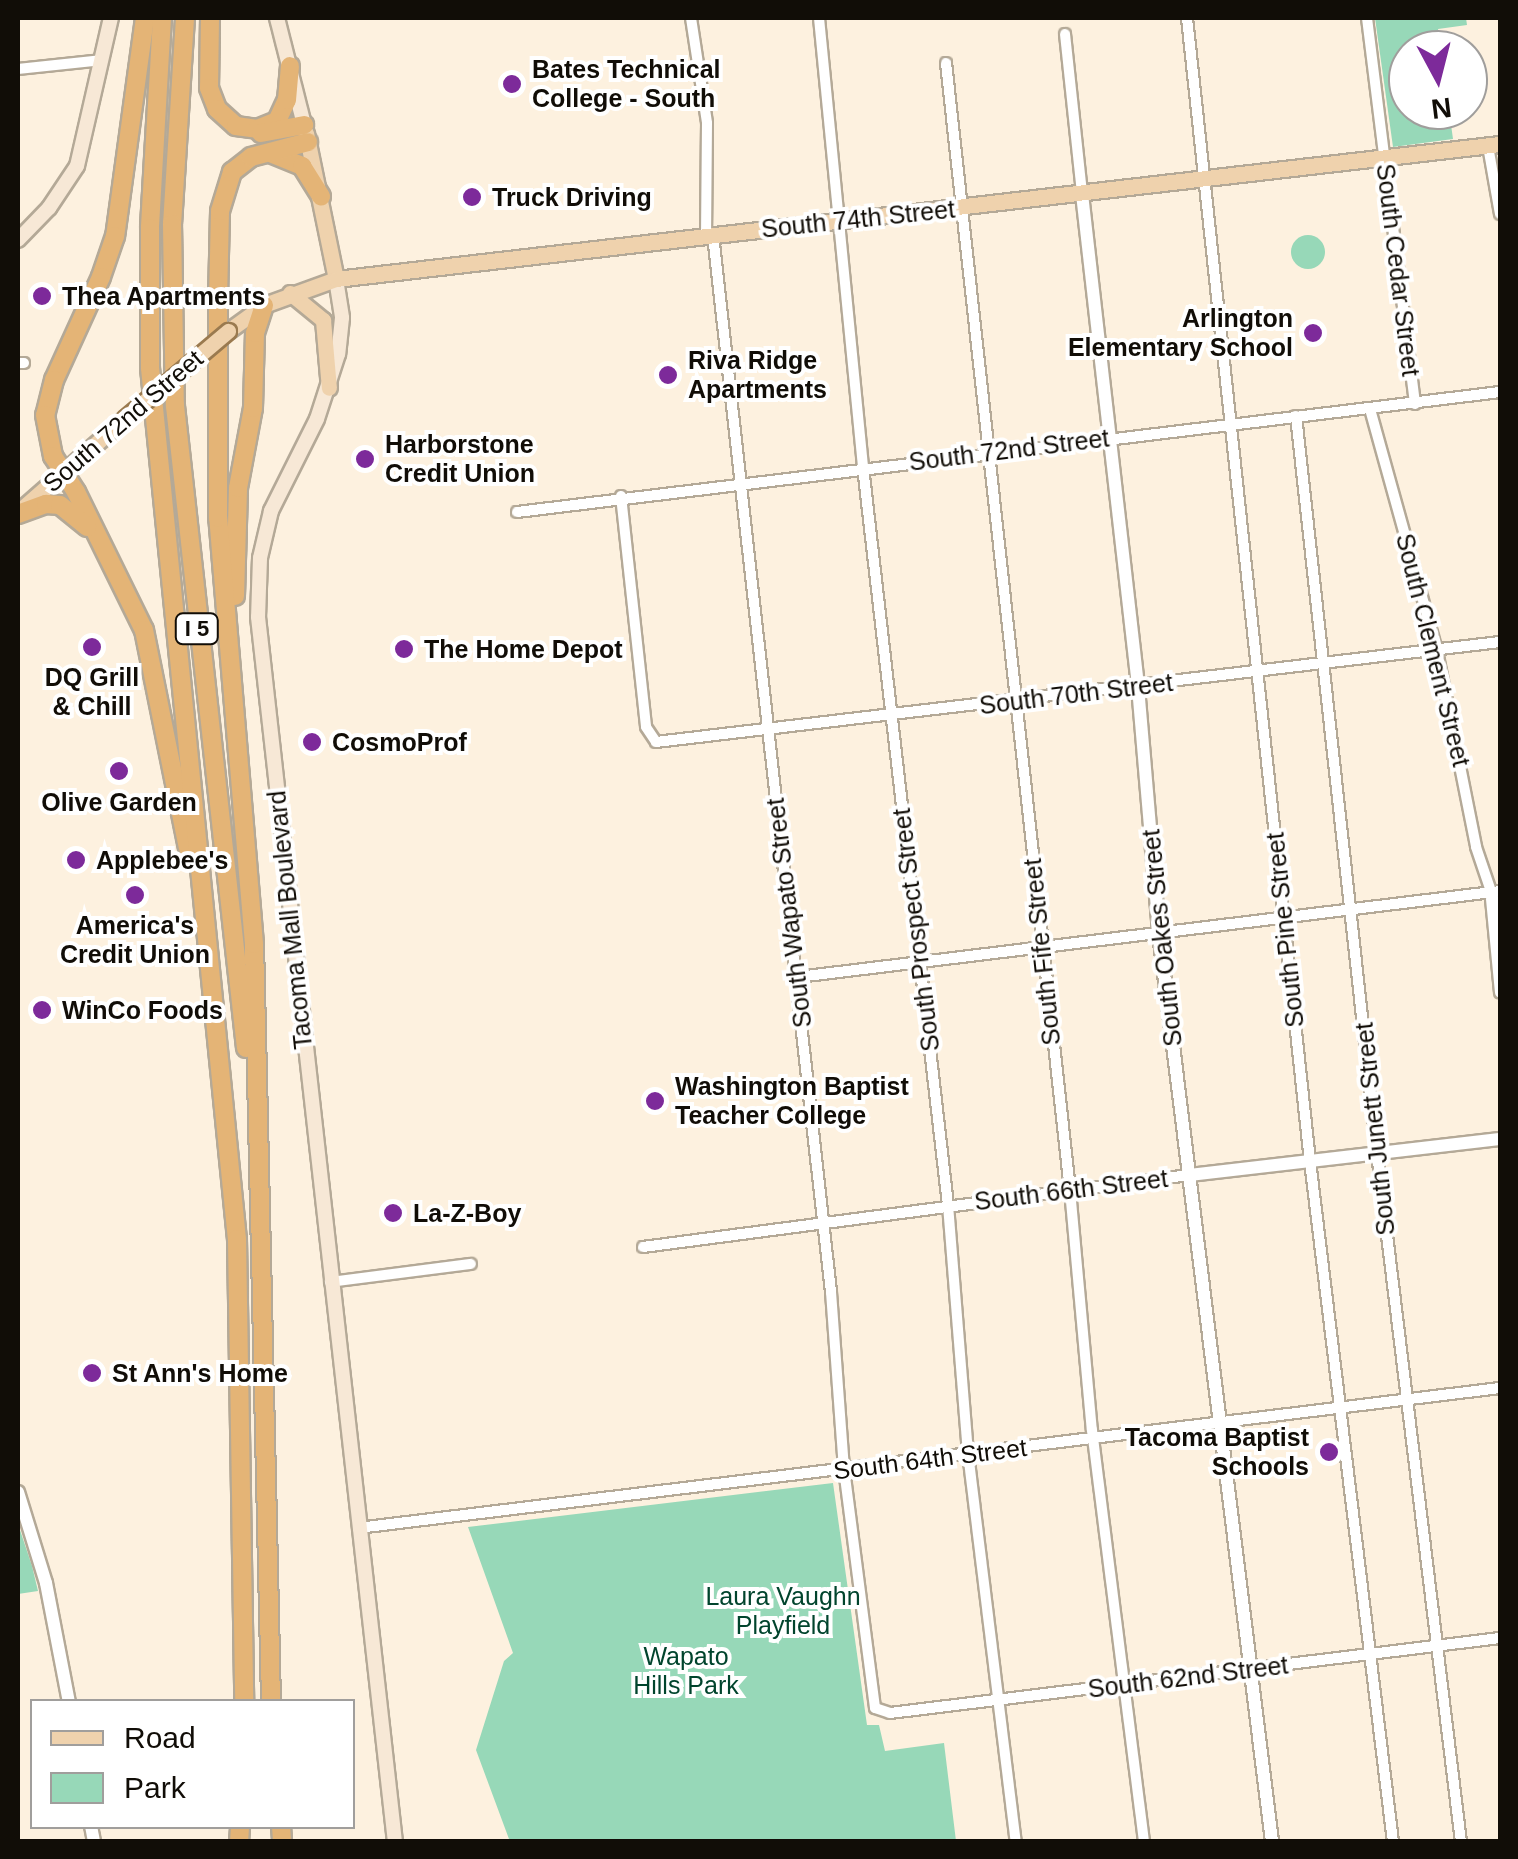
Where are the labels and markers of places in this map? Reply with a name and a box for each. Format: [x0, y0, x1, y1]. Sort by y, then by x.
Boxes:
place label: Bates Technical College - South [532, 55, 721, 114]
marker: Bates Technical College - South [501, 73, 523, 95]
place label: Truck Driving [492, 182, 652, 212]
marker: Truck Driving [461, 186, 483, 208]
place label: Thea Apartments [62, 281, 266, 311]
marker: Thea Apartments [31, 285, 53, 307]
place label: Arlington Elementary School [1068, 304, 1293, 363]
marker: Arlington Elementary School [1302, 322, 1324, 344]
place label: Riva Ridge Apartments [688, 346, 827, 405]
marker: Riva Ridge Apartments [657, 364, 679, 386]
place label: Harborstone Credit Union [385, 430, 535, 489]
marker: Harborstone Credit Union [354, 448, 376, 470]
place label: The Home Depot [424, 634, 623, 664]
marker: DQ Grill & Chill [81, 636, 103, 658]
marker: The Home Depot [393, 638, 415, 660]
place label: DQ Grill & Chill [45, 663, 139, 722]
place label: CosmoProf [332, 727, 467, 757]
marker: CosmoProf [301, 731, 323, 753]
marker: Olive Garden [108, 760, 130, 782]
place label: Olive Garden [41, 787, 197, 817]
place label: Applebee's [96, 845, 228, 875]
marker: Applebee's [65, 849, 87, 871]
marker: America's Credit Union [124, 884, 146, 906]
place label: America's Credit Union [60, 911, 210, 970]
place label: WinCo Foods [62, 995, 223, 1025]
marker: WinCo Foods [31, 999, 53, 1021]
place label: Washington Baptist Teacher College [675, 1072, 909, 1131]
marker: Washington Baptist Teacher College [644, 1090, 666, 1112]
place label: La-Z-Boy [413, 1198, 521, 1228]
marker: La-Z-Boy [382, 1202, 404, 1224]
place label: St Ann's Home [112, 1358, 289, 1388]
marker: St Ann's Home [81, 1362, 103, 1384]
place label: Tacoma Baptist Schools [1125, 1423, 1309, 1482]
marker: Tacoma Baptist Schools [1318, 1441, 1340, 1463]

